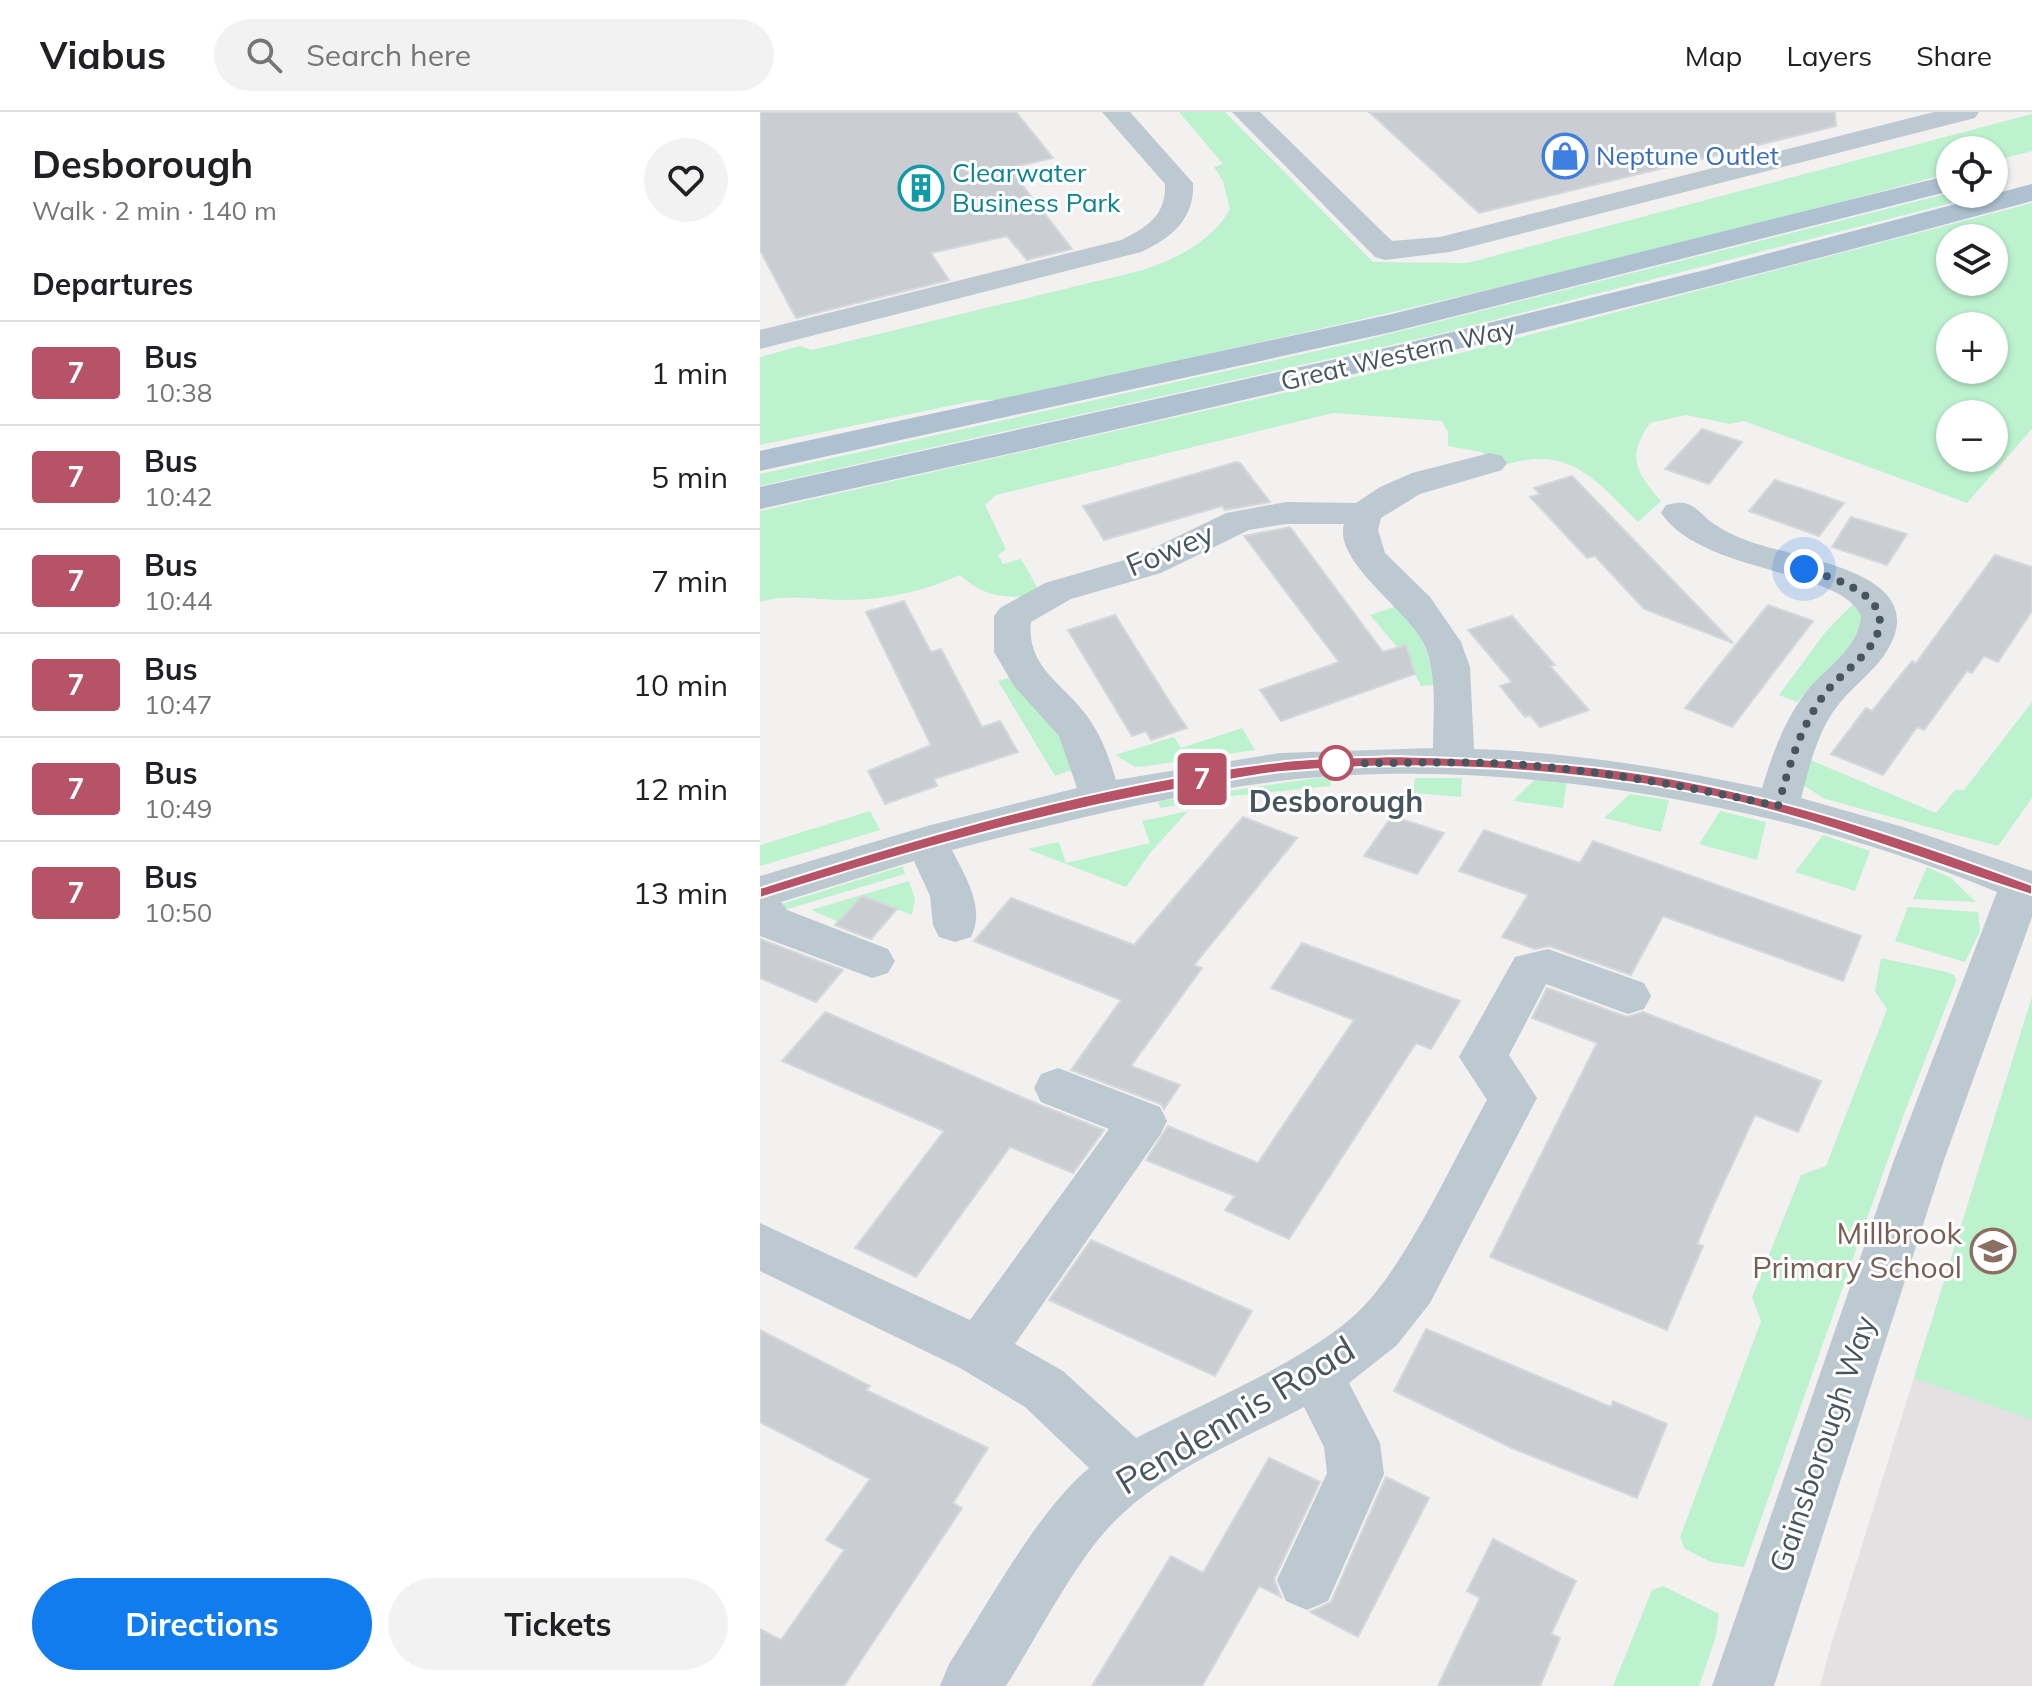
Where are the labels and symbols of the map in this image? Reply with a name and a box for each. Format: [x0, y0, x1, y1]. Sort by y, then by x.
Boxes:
shop icon: Neptune Outlet [1541, 132, 1589, 180]
place label: Neptune Outlet [1596, 139, 1779, 172]
place label: Clearwater Business Park [952, 156, 1121, 219]
building icon: Clearwater Business Park [897, 164, 945, 212]
street label: Great Western Way [1278, 311, 1518, 398]
street label: Fowey [1120, 514, 1219, 584]
your location [1784, 549, 1824, 589]
marker: Desborough [1319, 746, 1353, 780]
line badge: 7 [1176, 753, 1228, 805]
place label: Desborough [1249, 782, 1423, 820]
place label: Millbrook Primary School [1752, 1214, 1963, 1286]
school or university icon: Millbrook Primary School [1969, 1227, 2017, 1275]
street label: Gainsborough Way [1760, 1310, 1884, 1577]
street label: Pendennis Road [1107, 1326, 1362, 1504]

